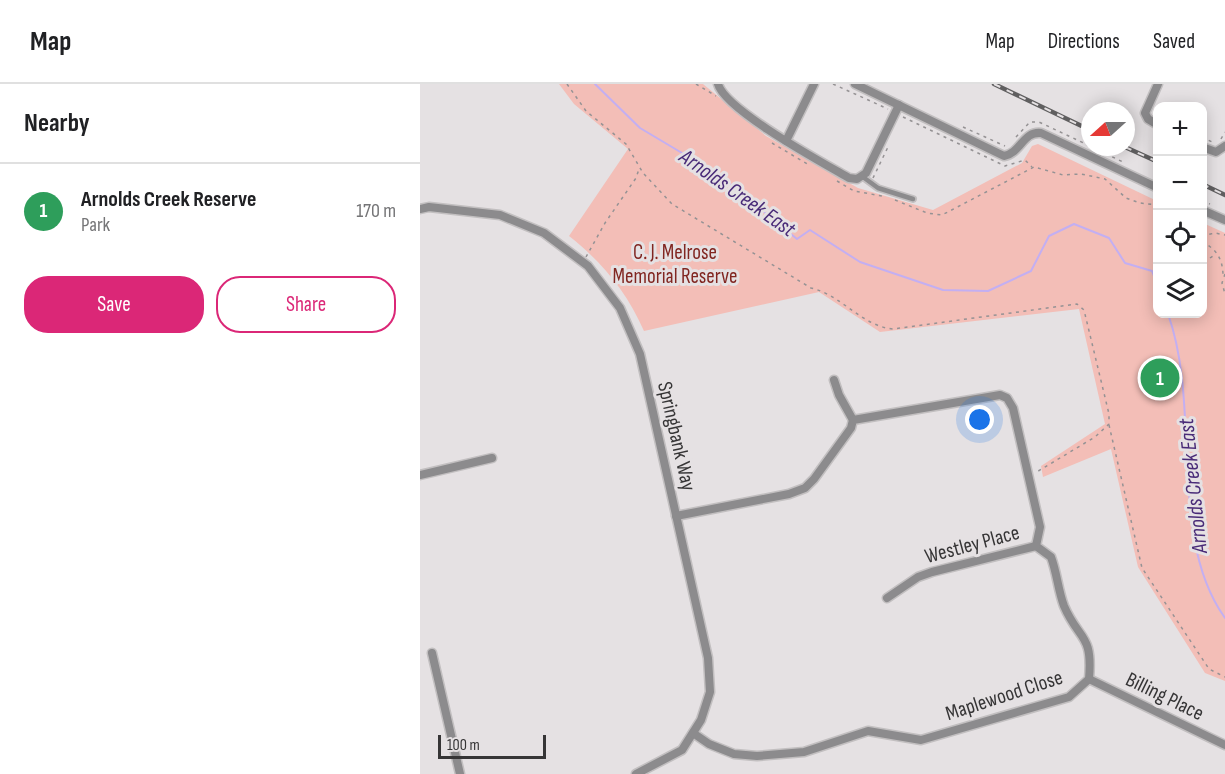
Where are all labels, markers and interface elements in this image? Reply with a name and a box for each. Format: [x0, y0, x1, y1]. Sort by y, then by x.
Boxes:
text: Map [30, 25, 71, 58]
text: Map [985, 29, 1015, 54]
text: Directions [1048, 29, 1120, 54]
text: Saved [1153, 29, 1195, 54]
north arrow [1081, 102, 1135, 156]
map controls [1153, 102, 1207, 318]
button: + [1153, 102, 1207, 156]
text: Nearby [24, 108, 90, 139]
water label: Arnolds Creek East [673, 143, 801, 244]
button: − [1153, 156, 1207, 210]
text: Arnolds Creek Reserve [81, 186, 256, 213]
text: 1 [40, 199, 47, 223]
text: 170 m [356, 199, 396, 223]
button: locate [1153, 210, 1207, 264]
text: Park [81, 213, 110, 237]
park label: C. J. Melrose Memorial Reserve [613, 240, 737, 289]
button: layers [1153, 264, 1207, 318]
button: Save [24, 276, 204, 333]
button: Share [216, 276, 396, 333]
pin: 1 [1140, 356, 1180, 400]
street label: Springbank Way [652, 379, 701, 493]
your location [965, 405, 994, 434]
water label: Arnolds Creek East [1173, 416, 1214, 556]
street label: Westley Place [922, 520, 1022, 569]
street label: Maplewood Close [942, 665, 1066, 726]
street label: Billing Place [1122, 667, 1208, 726]
scale bar [438, 732, 546, 760]
text: 100 m [447, 736, 480, 755]

